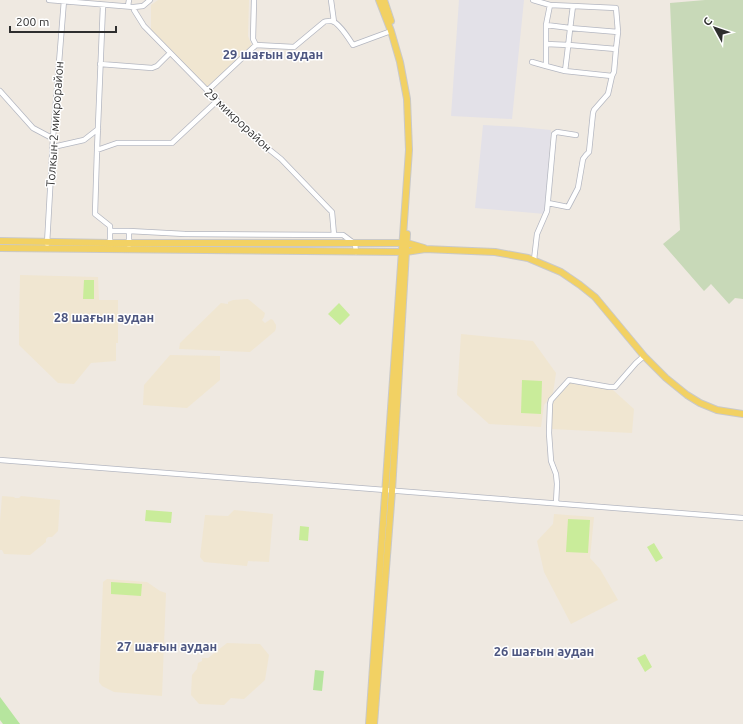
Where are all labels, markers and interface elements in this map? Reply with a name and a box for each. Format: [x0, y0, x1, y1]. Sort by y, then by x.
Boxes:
scale bar [10, 8, 116, 34]
north arrow [695, 8, 735, 48]
text: 200 m [16, 15, 49, 28]
text: С [700, 15, 714, 28]
district label: 29 шағын аудан [223, 47, 323, 61]
street label: Толкын-2 микрорайон [44, 61, 65, 187]
street label: 29 микрорайон [202, 85, 274, 154]
district label: 28 шағын аудан [54, 310, 154, 324]
district label: 27 шағын аудан [117, 639, 217, 653]
district label: 26 шағын аудан [494, 644, 594, 658]

